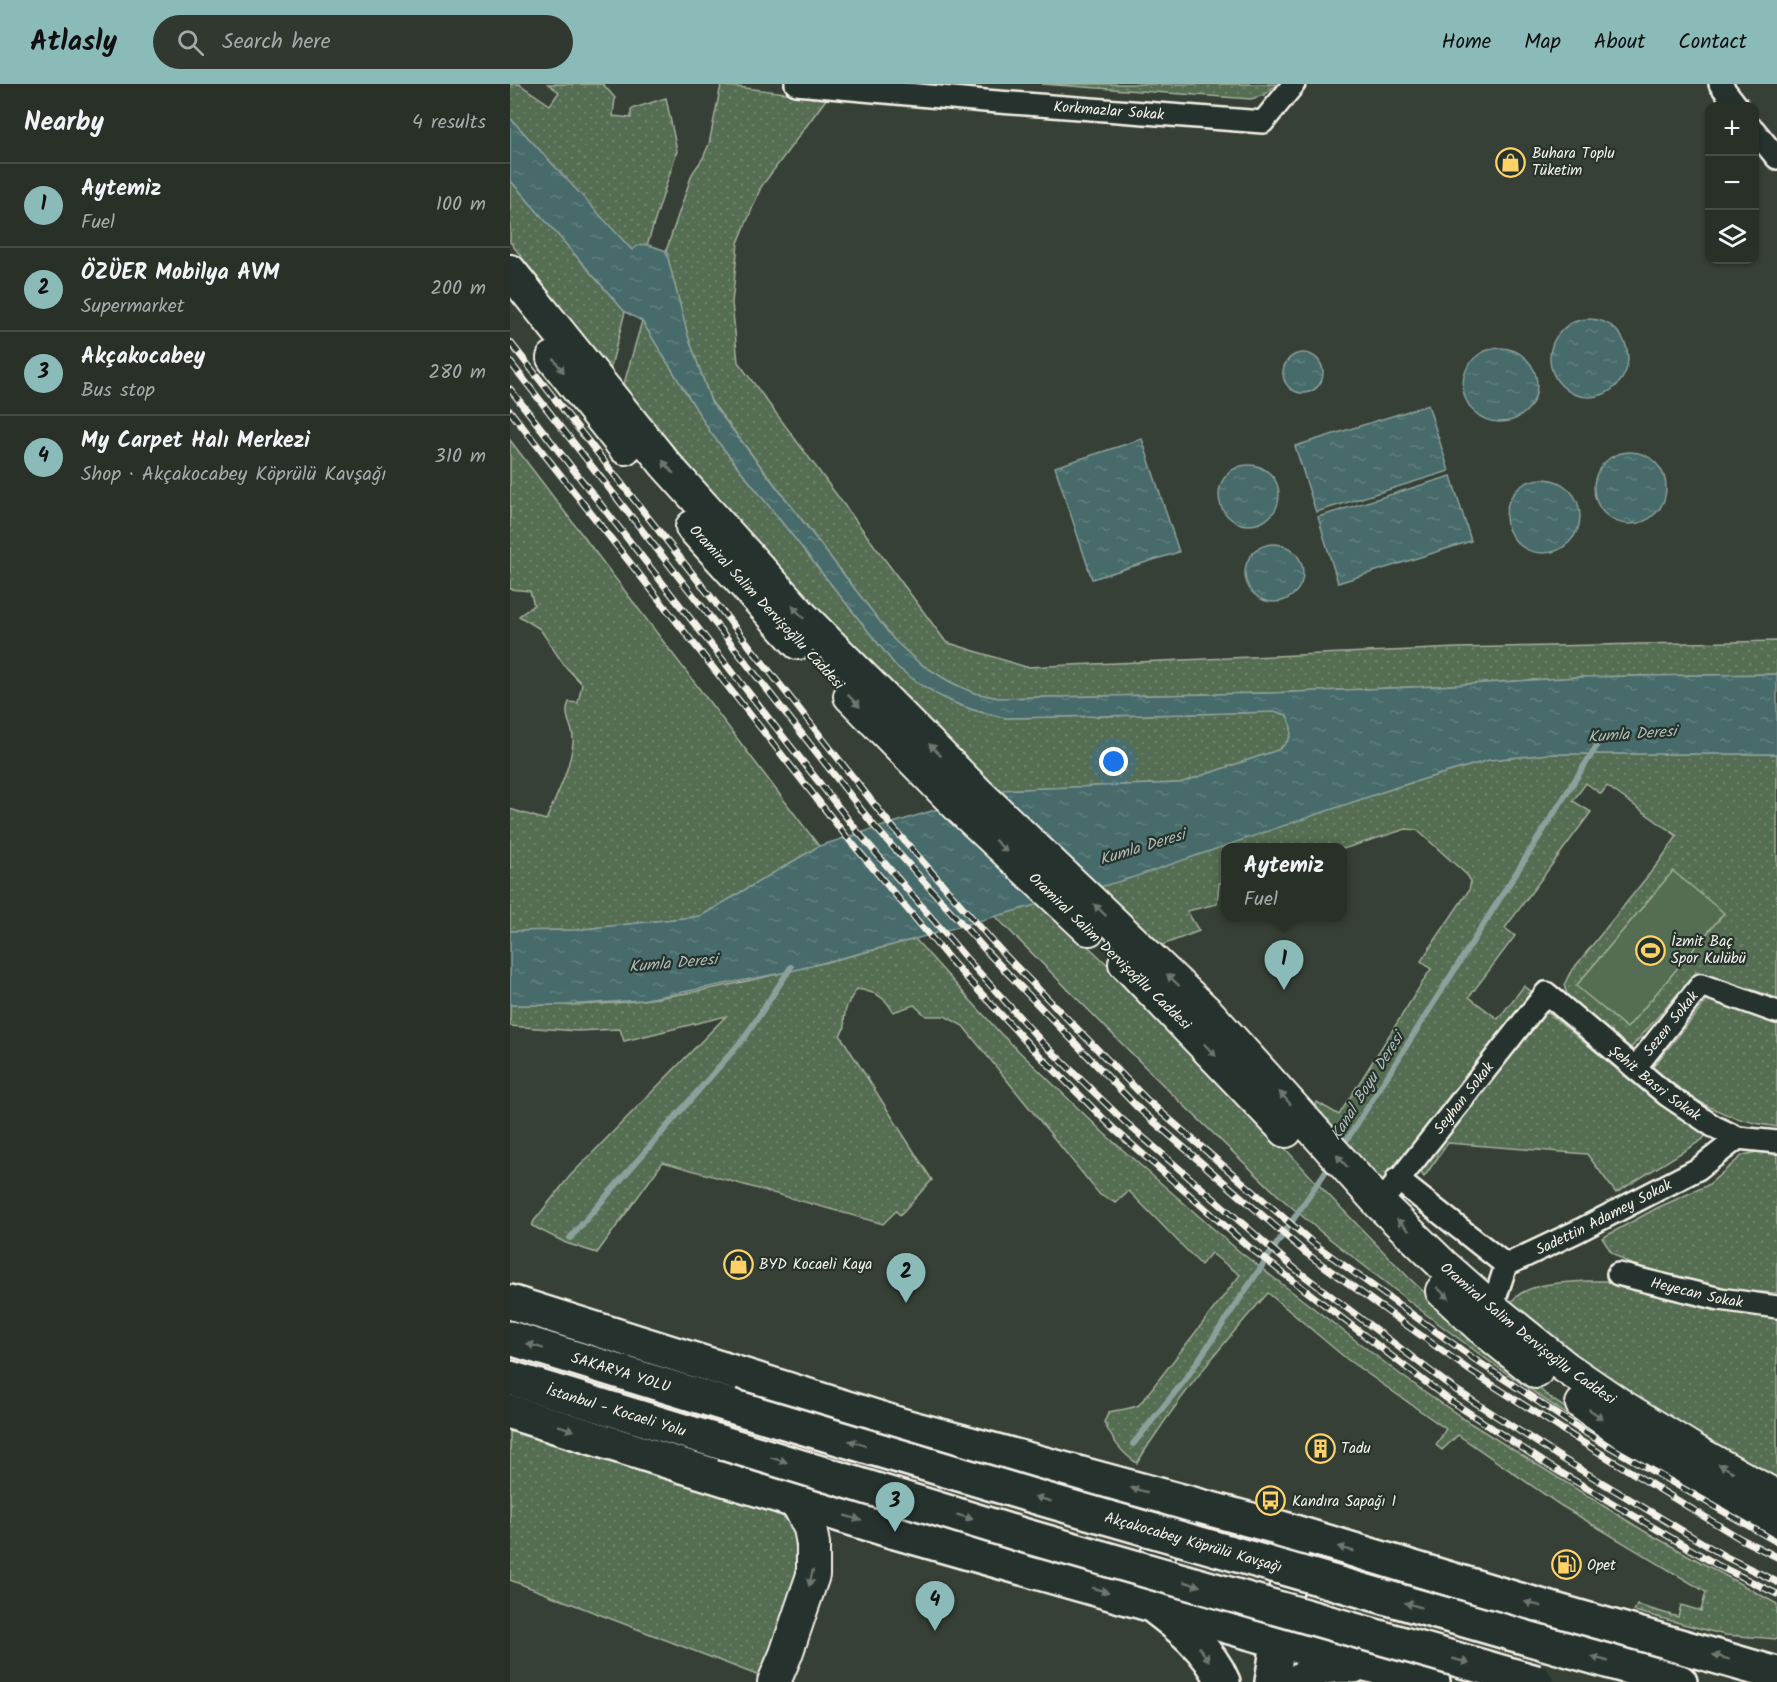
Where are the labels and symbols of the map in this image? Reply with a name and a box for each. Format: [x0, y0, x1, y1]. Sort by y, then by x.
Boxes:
street label: Korkmazlar Sokak [1053, 95, 1166, 128]
place label: Buhara Toplu Tüketim [1532, 142, 1615, 183]
shop icon: Buhara Toplu Tüketim [1495, 146, 1527, 178]
one-way arrow [552, 358, 564, 373]
one-way arrow [662, 460, 675, 475]
street label: Oramiral Salim Dervişoğllu Caddesi [683, 520, 850, 697]
one-way arrow [792, 605, 805, 620]
one-way arrow [847, 693, 861, 707]
water label: Kumla Deresi [1587, 719, 1680, 750]
one-way arrow [929, 744, 943, 758]
your location [1099, 747, 1128, 776]
water label: Kumla Deresi [1097, 822, 1191, 872]
one-way arrow [993, 839, 1008, 853]
street label: Oramiral Salim Dervişoğllu Caddesi [1022, 867, 1197, 1037]
one-way arrow [1093, 903, 1107, 917]
place label: İzmit Baç Spor Kulübü [1671, 930, 1746, 971]
sports icon: İzmit Baç Spor Kulübü [1634, 934, 1666, 966]
pin: 1 [1264, 940, 1304, 990]
water label: Kumla Deresi [628, 947, 721, 980]
one-way arrow [1165, 973, 1180, 987]
street label: Sezen Sokak [1638, 985, 1706, 1062]
water label: Kanal Boyu Deresi [1324, 1025, 1412, 1146]
street label: Şehit Basri Sokak [1603, 1040, 1706, 1128]
one-way arrow [1202, 1042, 1216, 1056]
street label: Seyhan Sokak [1428, 1056, 1501, 1140]
one-way arrow [1279, 1091, 1292, 1106]
one-way arrow [1336, 1154, 1349, 1169]
street label: Sadettin Adamey Sokak [1532, 1173, 1677, 1262]
one-way arrow [1396, 1219, 1410, 1233]
shop icon: BYD Kocaeli Kaya [722, 1248, 754, 1280]
place label: BYD Kocaeli Kaya [759, 1253, 872, 1277]
pin: 2 [886, 1254, 926, 1303]
street label: Oramiral Salim Dervişoğllu Caddesi [1434, 1257, 1622, 1412]
street label: Heyecan Sokak [1648, 1271, 1745, 1315]
one-way arrow [1436, 1286, 1451, 1300]
one-way arrow [526, 1340, 544, 1350]
street label: SAKARYA YOLU [568, 1347, 673, 1400]
street label: İstanbul - Kocaeli Yolu [543, 1379, 689, 1444]
one-way arrow [1588, 1408, 1604, 1419]
one-way arrow [557, 1424, 575, 1433]
building icon: Tadu [1304, 1432, 1336, 1464]
place label: Tadu [1341, 1437, 1371, 1461]
one-way arrow [848, 1438, 866, 1447]
one-way arrow [770, 1456, 788, 1465]
one-way arrow [1717, 1463, 1734, 1473]
pin: 3 [876, 1482, 914, 1532]
one-way arrow [1129, 1485, 1147, 1494]
bus stop icon: Kandıra Sapağı 1 [1255, 1485, 1287, 1517]
place label: Kandıra Sapağı 1 [1292, 1490, 1396, 1514]
one-way arrow [1034, 1494, 1052, 1503]
street label: Akçakocabey Köprülü Kavşağı [1101, 1506, 1285, 1580]
one-way arrow [956, 1513, 974, 1523]
one-way arrow [844, 1514, 862, 1523]
one-way arrow [1337, 1544, 1355, 1553]
fuel station icon: Opet [1550, 1549, 1582, 1581]
place label: Opet [1587, 1554, 1616, 1578]
one-way arrow [806, 1568, 816, 1587]
one-way arrow [1184, 1580, 1202, 1589]
pin: 4 [916, 1582, 954, 1631]
one-way arrow [1091, 1585, 1109, 1595]
one-way arrow [1524, 1599, 1542, 1608]
one-way arrow [1403, 1600, 1421, 1609]
one-way arrow [1198, 1645, 1210, 1661]
one-way arrow [1712, 1652, 1730, 1661]
one-way arrow [1591, 1654, 1609, 1663]
one-way arrow [1452, 1656, 1470, 1666]

